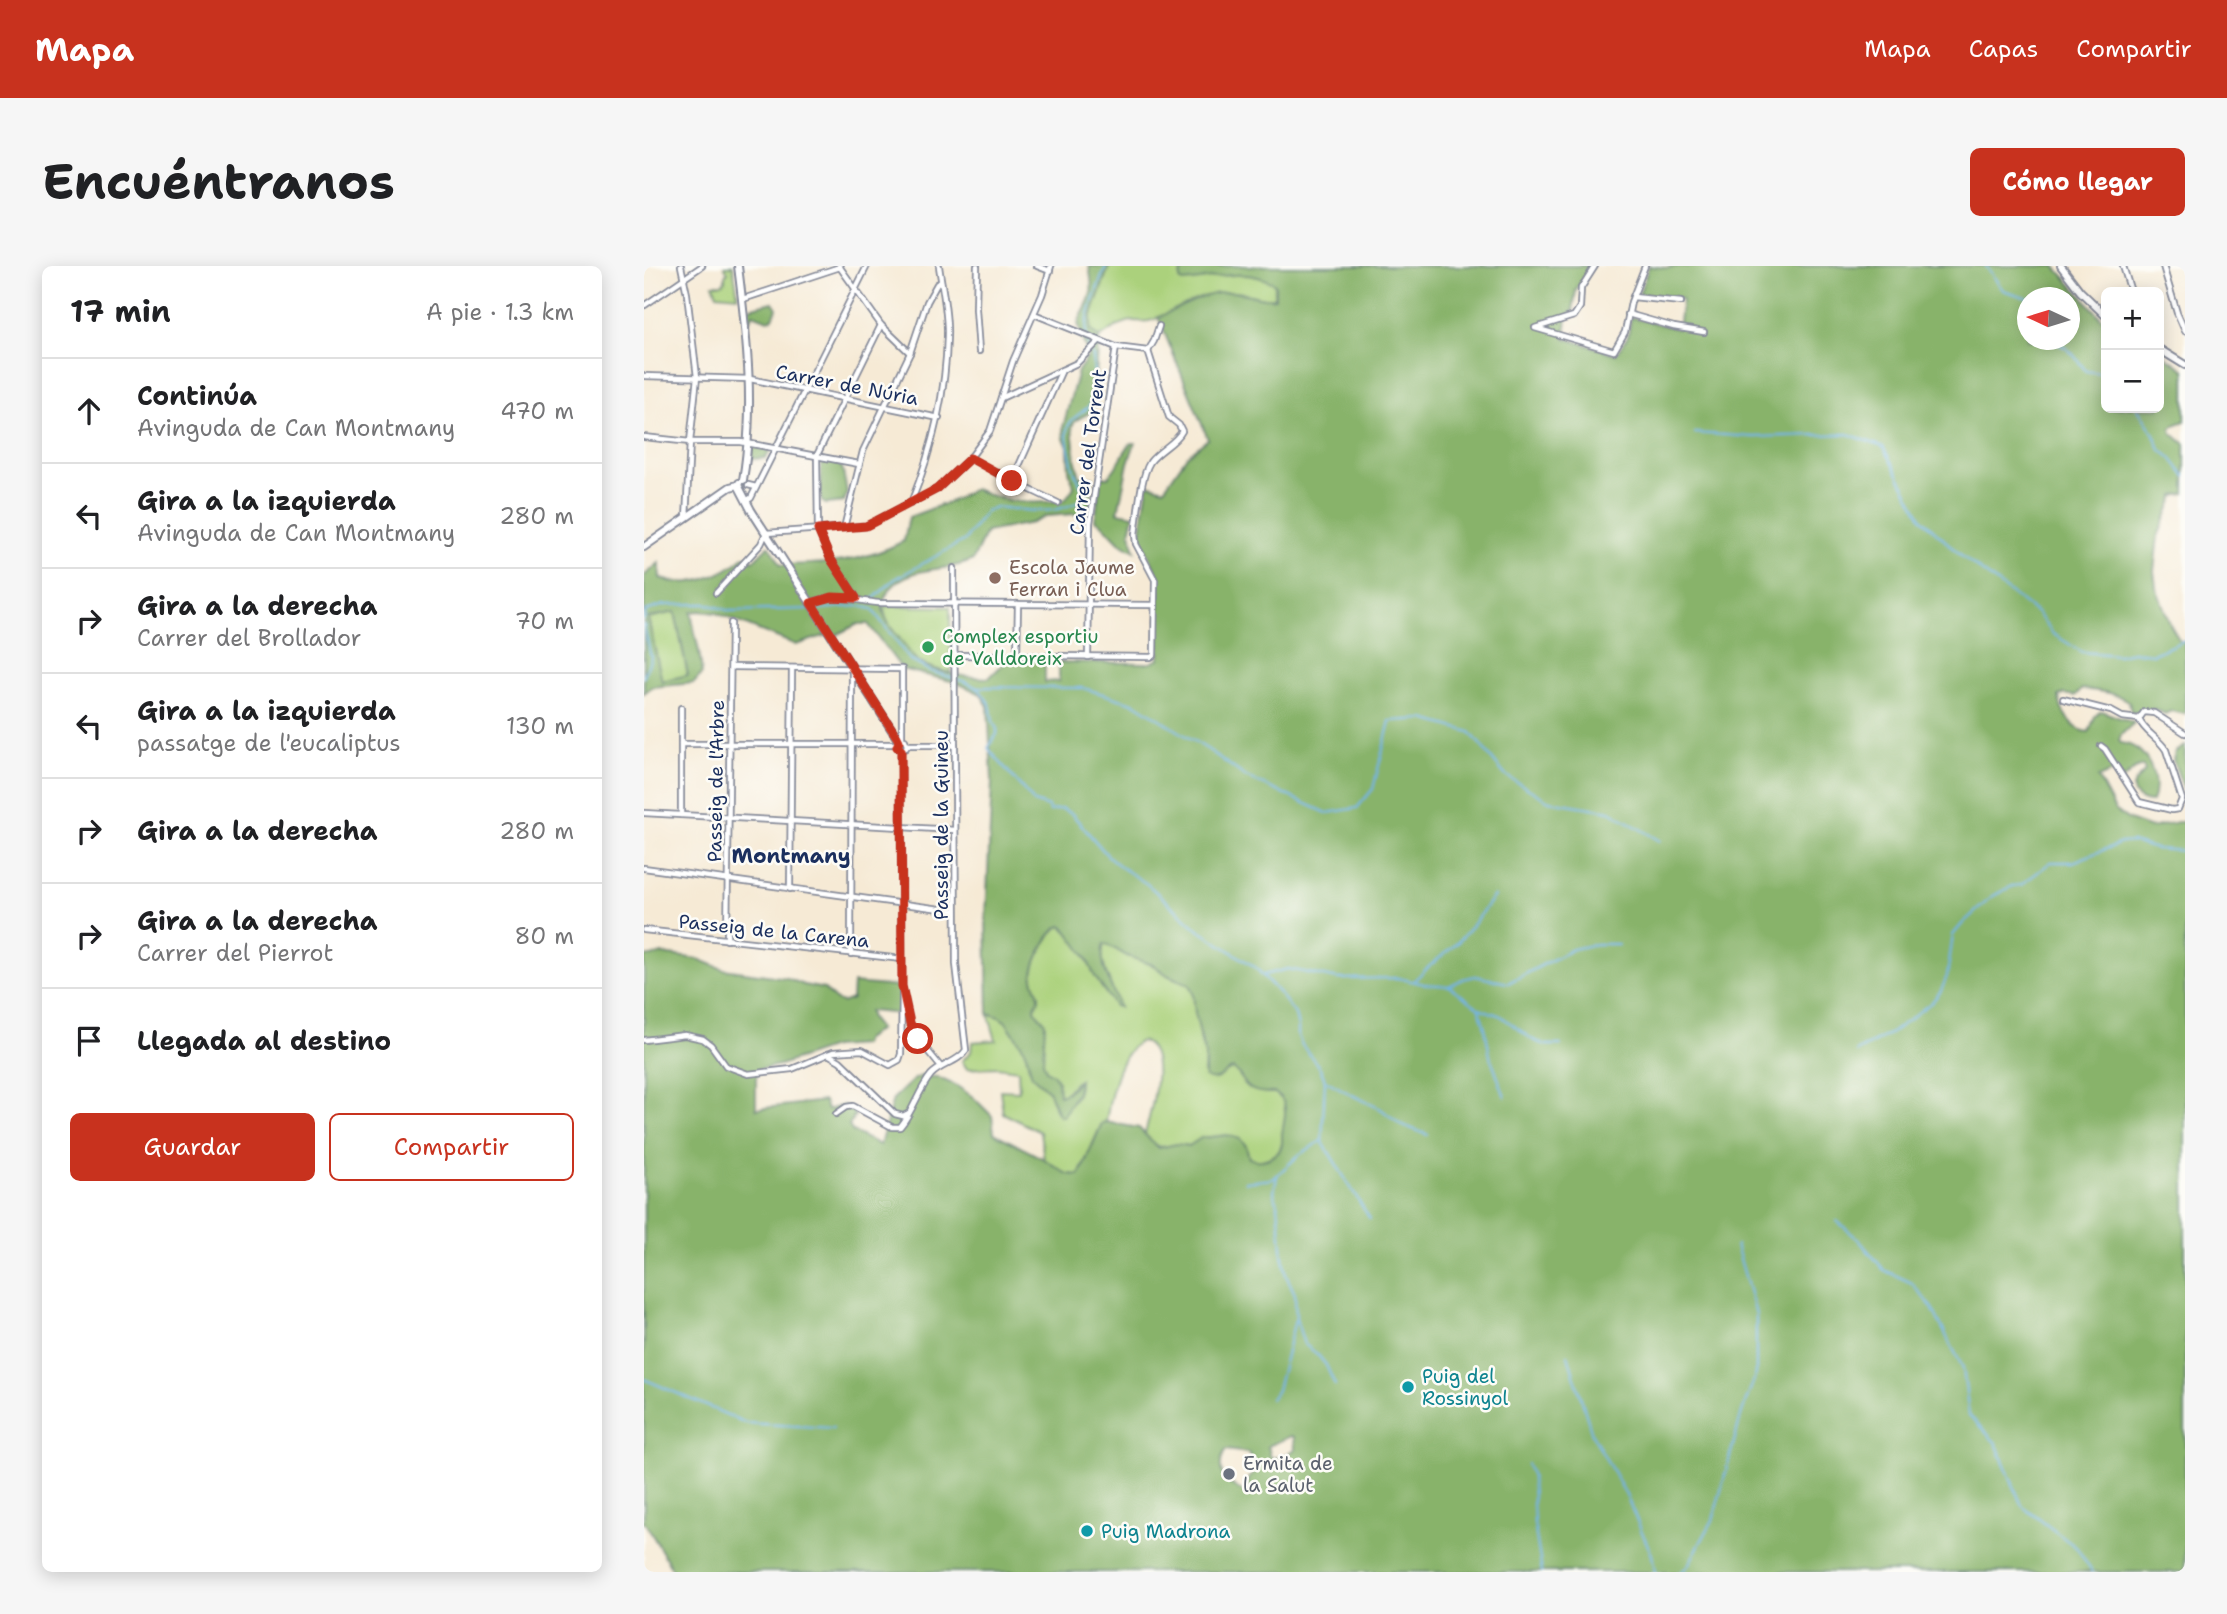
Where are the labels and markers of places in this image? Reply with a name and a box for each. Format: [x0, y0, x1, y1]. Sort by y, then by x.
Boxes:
place label: Escola Jaume Ferran i Clua [1009, 555, 1135, 602]
marker: Escola Jaume Ferran i Clua [987, 570, 1003, 586]
place label: Complex esportiu de Valldoreix [942, 624, 1098, 671]
marker: Complex esportiu de Valldoreix [920, 639, 936, 655]
place label: Puig del Rossinyol [1422, 1364, 1509, 1411]
marker: Puig del Rossinyol [1400, 1379, 1416, 1395]
place label: Ermita de la Salut [1243, 1451, 1333, 1498]
marker: Ermita de la Salut [1221, 1466, 1237, 1482]
place label: Puig Madrona [1101, 1519, 1231, 1544]
marker: Puig Madrona [1079, 1523, 1095, 1539]

